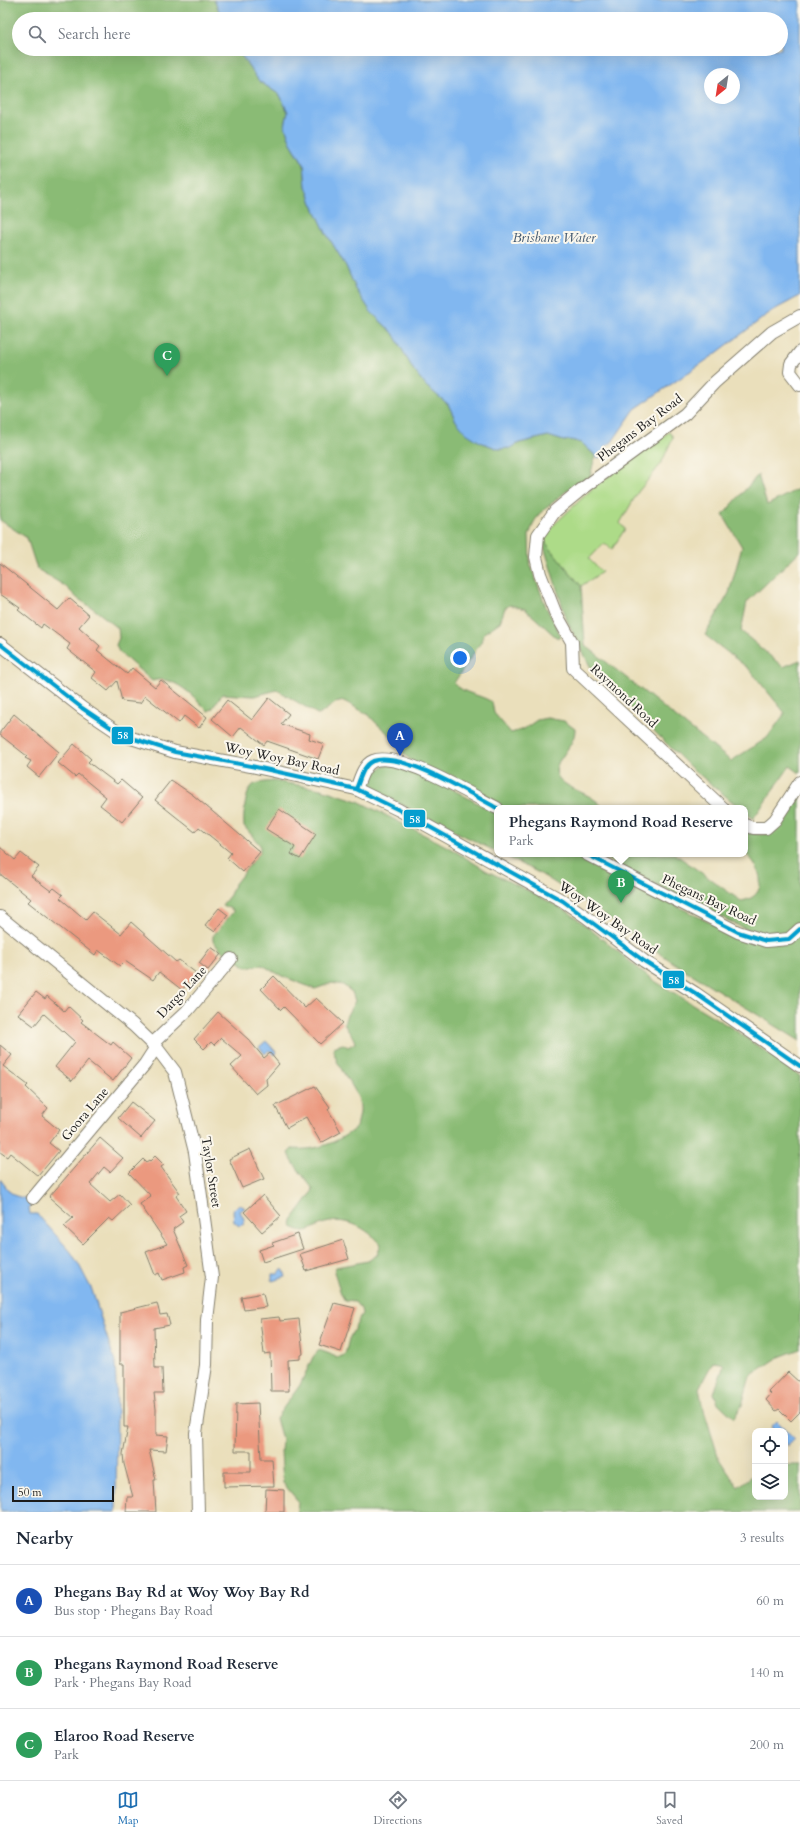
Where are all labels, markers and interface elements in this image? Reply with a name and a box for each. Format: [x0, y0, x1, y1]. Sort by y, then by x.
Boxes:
search box [12, 12, 788, 56]
icon: search [26, 23, 48, 45]
text: Search here [58, 24, 131, 44]
north arrow [704, 68, 740, 104]
water label: Brisbane Water [512, 228, 596, 247]
pin: C [154, 343, 180, 376]
street label: Phegans Bay Road [594, 390, 686, 466]
your location [450, 648, 470, 668]
street label: Raymond Road [586, 660, 662, 732]
pin: A [387, 723, 413, 756]
line badge: 58 [111, 726, 134, 745]
text: 58 [117, 728, 129, 743]
street label: Woy Woy Bay Road [222, 738, 341, 780]
popup [494, 805, 748, 857]
line badge: 58 [403, 809, 426, 828]
text: 58 [409, 812, 421, 827]
text: Phegans Raymond Road Reserve [509, 812, 733, 832]
text: Park [509, 832, 534, 850]
pin: B [608, 870, 634, 903]
street label: Phegans Bay Road [659, 870, 759, 930]
street label: Woy Woy Bay Road [556, 878, 660, 958]
street label: Dargo Lane [153, 962, 211, 1022]
line badge: 58 [662, 970, 685, 989]
text: 58 [668, 973, 680, 988]
street label: Goora Lane [57, 1083, 113, 1145]
street label: Taylor Street [196, 1135, 226, 1209]
map controls [752, 1428, 788, 1500]
button: locate [752, 1428, 788, 1464]
button: layers [752, 1464, 788, 1500]
scale bar [12, 1484, 114, 1503]
text: 50 m [18, 1485, 42, 1500]
text: Nearby [16, 1527, 73, 1550]
text: 3 results [740, 1529, 784, 1547]
text: Phegans Bay Rd at Woy Woy Bay Rd [54, 1582, 310, 1602]
text: A [24, 1592, 34, 1610]
text: 60 m [756, 1592, 784, 1610]
text: Bus stop · Phegans Bay Road [54, 1602, 213, 1620]
text: Phegans Raymond Road Reserve [54, 1654, 278, 1674]
text: B [24, 1664, 34, 1682]
text: 140 m [750, 1664, 784, 1682]
text: Park · Phegans Bay Road [54, 1674, 192, 1692]
text: Elaroo Road Reserve [54, 1726, 195, 1746]
text: C [24, 1736, 34, 1754]
text: 200 m [750, 1736, 784, 1754]
text: Park [54, 1746, 79, 1764]
tab: Map [117, 1789, 139, 1828]
tab: Directions [373, 1789, 422, 1828]
tab: Saved [656, 1789, 683, 1828]

